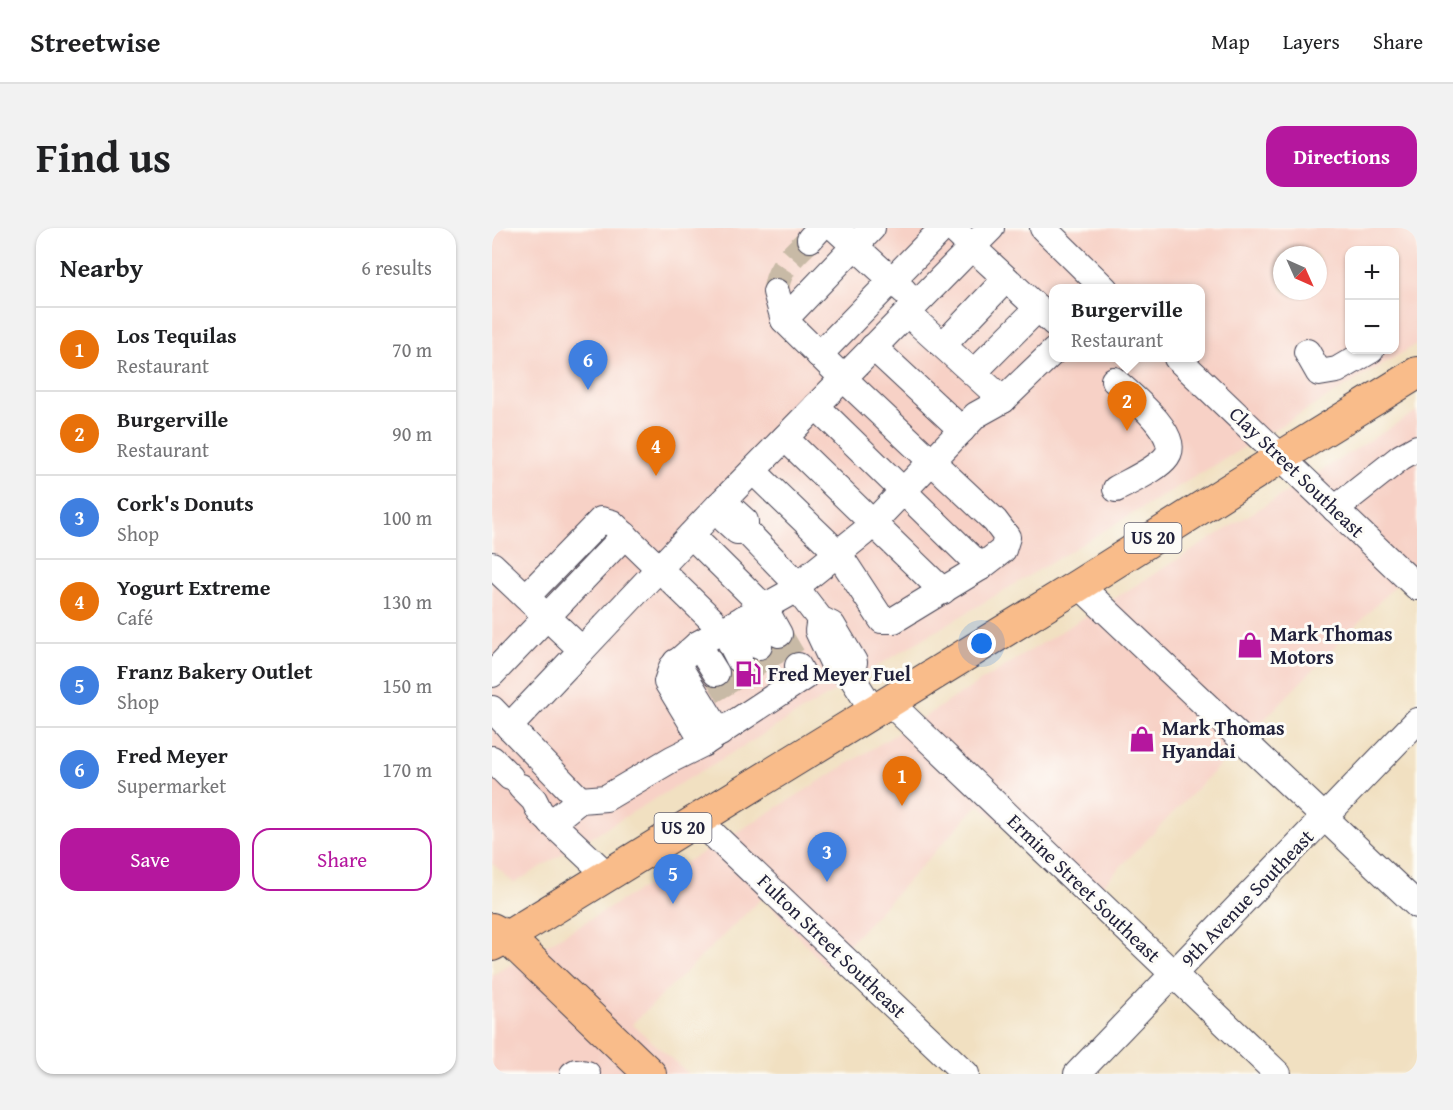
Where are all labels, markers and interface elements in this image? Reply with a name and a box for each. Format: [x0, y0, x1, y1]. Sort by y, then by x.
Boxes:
text: Streetwise [30, 21, 160, 62]
text: Map [1211, 26, 1250, 57]
text: Layers [1283, 26, 1340, 57]
text: Share [1373, 26, 1423, 57]
text: Find us [36, 126, 171, 187]
button: Directions [1266, 126, 1417, 187]
north arrow [1273, 246, 1327, 300]
map controls [1345, 246, 1399, 354]
button: + [1345, 246, 1399, 300]
text: Nearby [60, 248, 143, 287]
text: 6 results [361, 253, 432, 282]
popup [1049, 284, 1205, 362]
text: Burgerville [1071, 293, 1183, 325]
button: − [1345, 300, 1399, 354]
text: Los Tequilas [117, 319, 237, 351]
text: Restaurant [1071, 325, 1163, 354]
text: 1 [74, 335, 85, 364]
text: 70 m [392, 335, 432, 364]
pin: 6 [568, 340, 608, 390]
text: Restaurant [117, 351, 209, 380]
pin: 2 [1108, 382, 1146, 431]
street label: Clay Street Southeast [1223, 399, 1372, 544]
text: Burgerville [117, 403, 228, 435]
text: 2 [74, 419, 85, 448]
text: 90 m [392, 419, 432, 448]
pin: 4 [636, 426, 676, 476]
text: Restaurant [117, 435, 209, 464]
text: Cork's Donuts [117, 487, 254, 519]
text: 3 [74, 503, 85, 532]
text: 100 m [382, 503, 432, 532]
text: Shop [117, 519, 159, 548]
road number: US 20 [1124, 523, 1182, 553]
text: Yogurt Extreme [117, 571, 270, 603]
text: 4 [74, 587, 85, 616]
text: 130 m [382, 587, 432, 616]
text: Café [117, 603, 153, 632]
place label: Mark Thomas Motors [1270, 619, 1393, 671]
your location [967, 629, 996, 658]
shop icon: Mark Thomas Motors [1235, 630, 1265, 660]
text: Franz Bakery Outlet [117, 655, 313, 687]
fuel station icon: Fred Meyer Fuel [733, 659, 763, 689]
place label: Fred Meyer Fuel [768, 659, 911, 688]
text: 5 [74, 671, 85, 700]
text: 150 m [382, 671, 432, 700]
text: Shop [117, 687, 159, 716]
place label: Mark Thomas Hyandai [1162, 713, 1285, 765]
shop icon: Mark Thomas Hyandai [1127, 724, 1157, 754]
text: Fred Meyer [117, 739, 228, 771]
text: 6 [74, 755, 85, 784]
text: 170 m [382, 755, 432, 784]
pin: 1 [882, 756, 922, 806]
text: Supermarket [117, 771, 226, 800]
street label: Ermine Street Southeast [1001, 807, 1168, 969]
road number: US 20 [654, 813, 711, 843]
street label: 9th Avenue Southeast [1173, 822, 1320, 973]
button: Save [60, 828, 240, 891]
button: Share [252, 828, 432, 891]
pin: 3 [808, 832, 846, 882]
pin: 5 [654, 854, 693, 904]
street label: Fulton Street Southeast [751, 867, 913, 1025]

